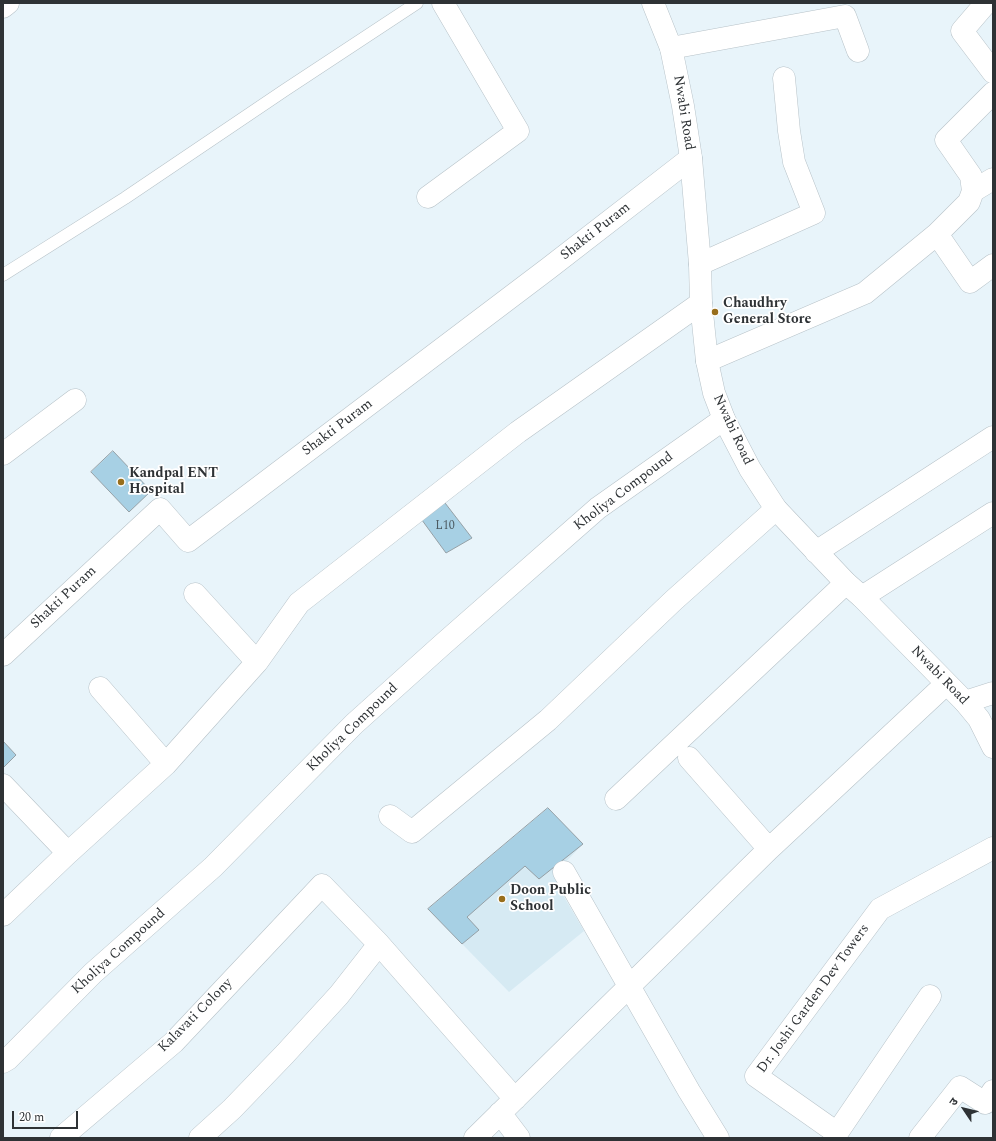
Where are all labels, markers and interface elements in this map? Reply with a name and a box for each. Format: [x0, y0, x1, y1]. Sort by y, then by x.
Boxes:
street label: Nwabi Road [669, 74, 697, 152]
street label: Shakti Puram [558, 200, 634, 264]
place label: Chaudhry General Store [723, 296, 811, 328]
marker: Chaudhry General Store [710, 307, 720, 317]
street label: Nwabi Road [708, 392, 756, 468]
street label: Shakti Puram [299, 396, 377, 460]
street label: Kholiya Compound [571, 449, 677, 535]
place label: Kandpal ENT Hospital [129, 466, 218, 498]
marker: Kandpal ENT Hospital [116, 477, 126, 487]
house number: L10 [435, 520, 455, 534]
street label: Shakti Puram [28, 563, 100, 633]
street label: Nwabi Road [907, 643, 971, 709]
street label: Kholiya Compound [304, 680, 402, 776]
place label: Doon Public School [510, 883, 591, 916]
marker: Doon Public School [497, 894, 507, 904]
street label: Kholiya Compound [69, 906, 169, 998]
street label: Dr. Joshi Garden Dev Towers [754, 921, 874, 1077]
street label: Kalavati Colony [155, 975, 237, 1057]
north arrow [944, 1089, 984, 1129]
text: उ [945, 1094, 963, 1109]
scale bar [14, 1103, 80, 1129]
text: 20 m [19, 1108, 44, 1127]

